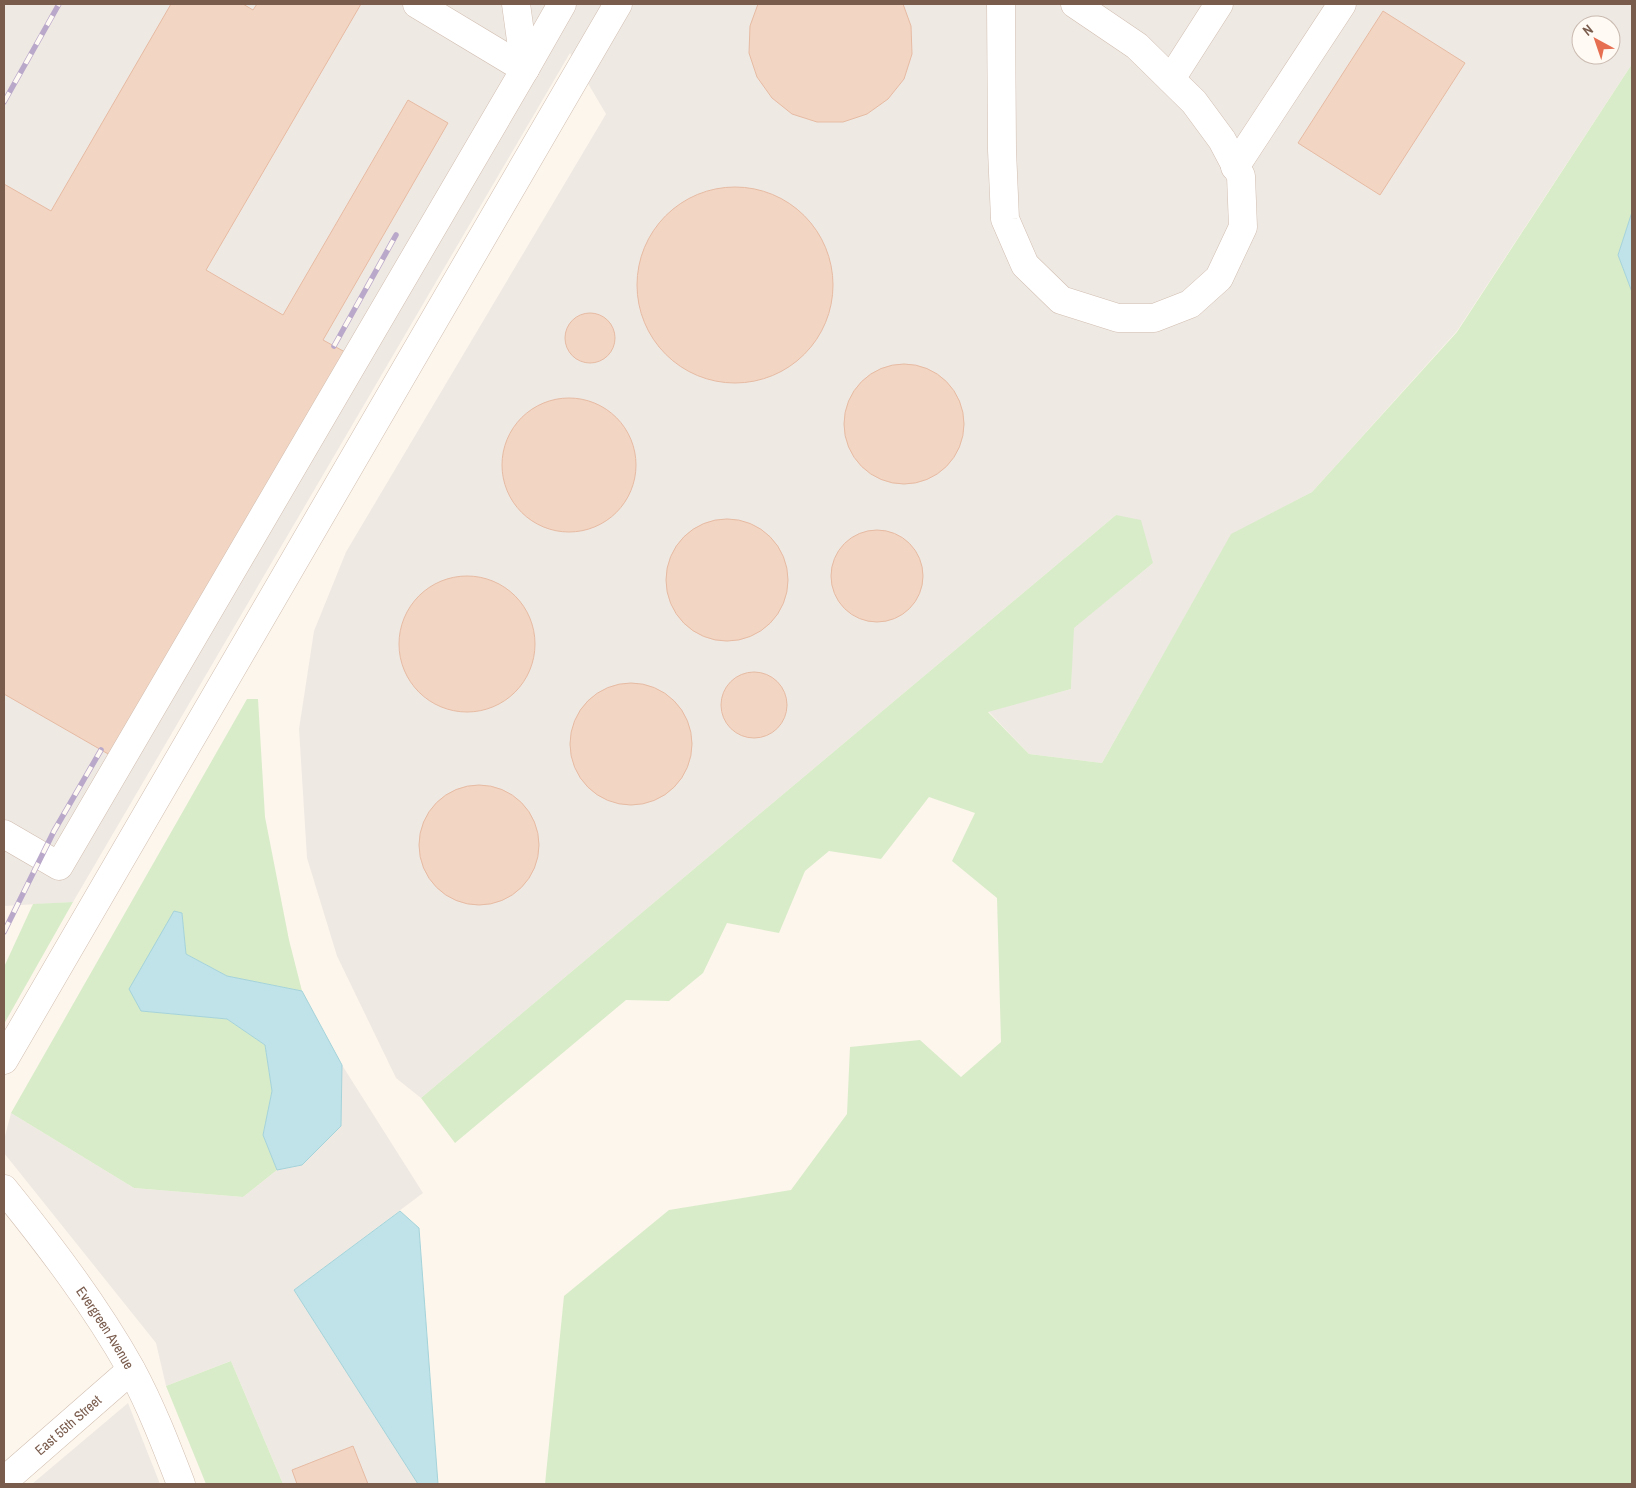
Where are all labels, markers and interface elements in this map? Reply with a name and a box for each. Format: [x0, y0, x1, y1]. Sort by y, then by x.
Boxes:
north arrow [1571, 15, 1621, 65]
text: N [1579, 20, 1597, 40]
street label: Evergreen Avenue [72, 1283, 138, 1372]
street label: East 55th Street [31, 1391, 105, 1459]

